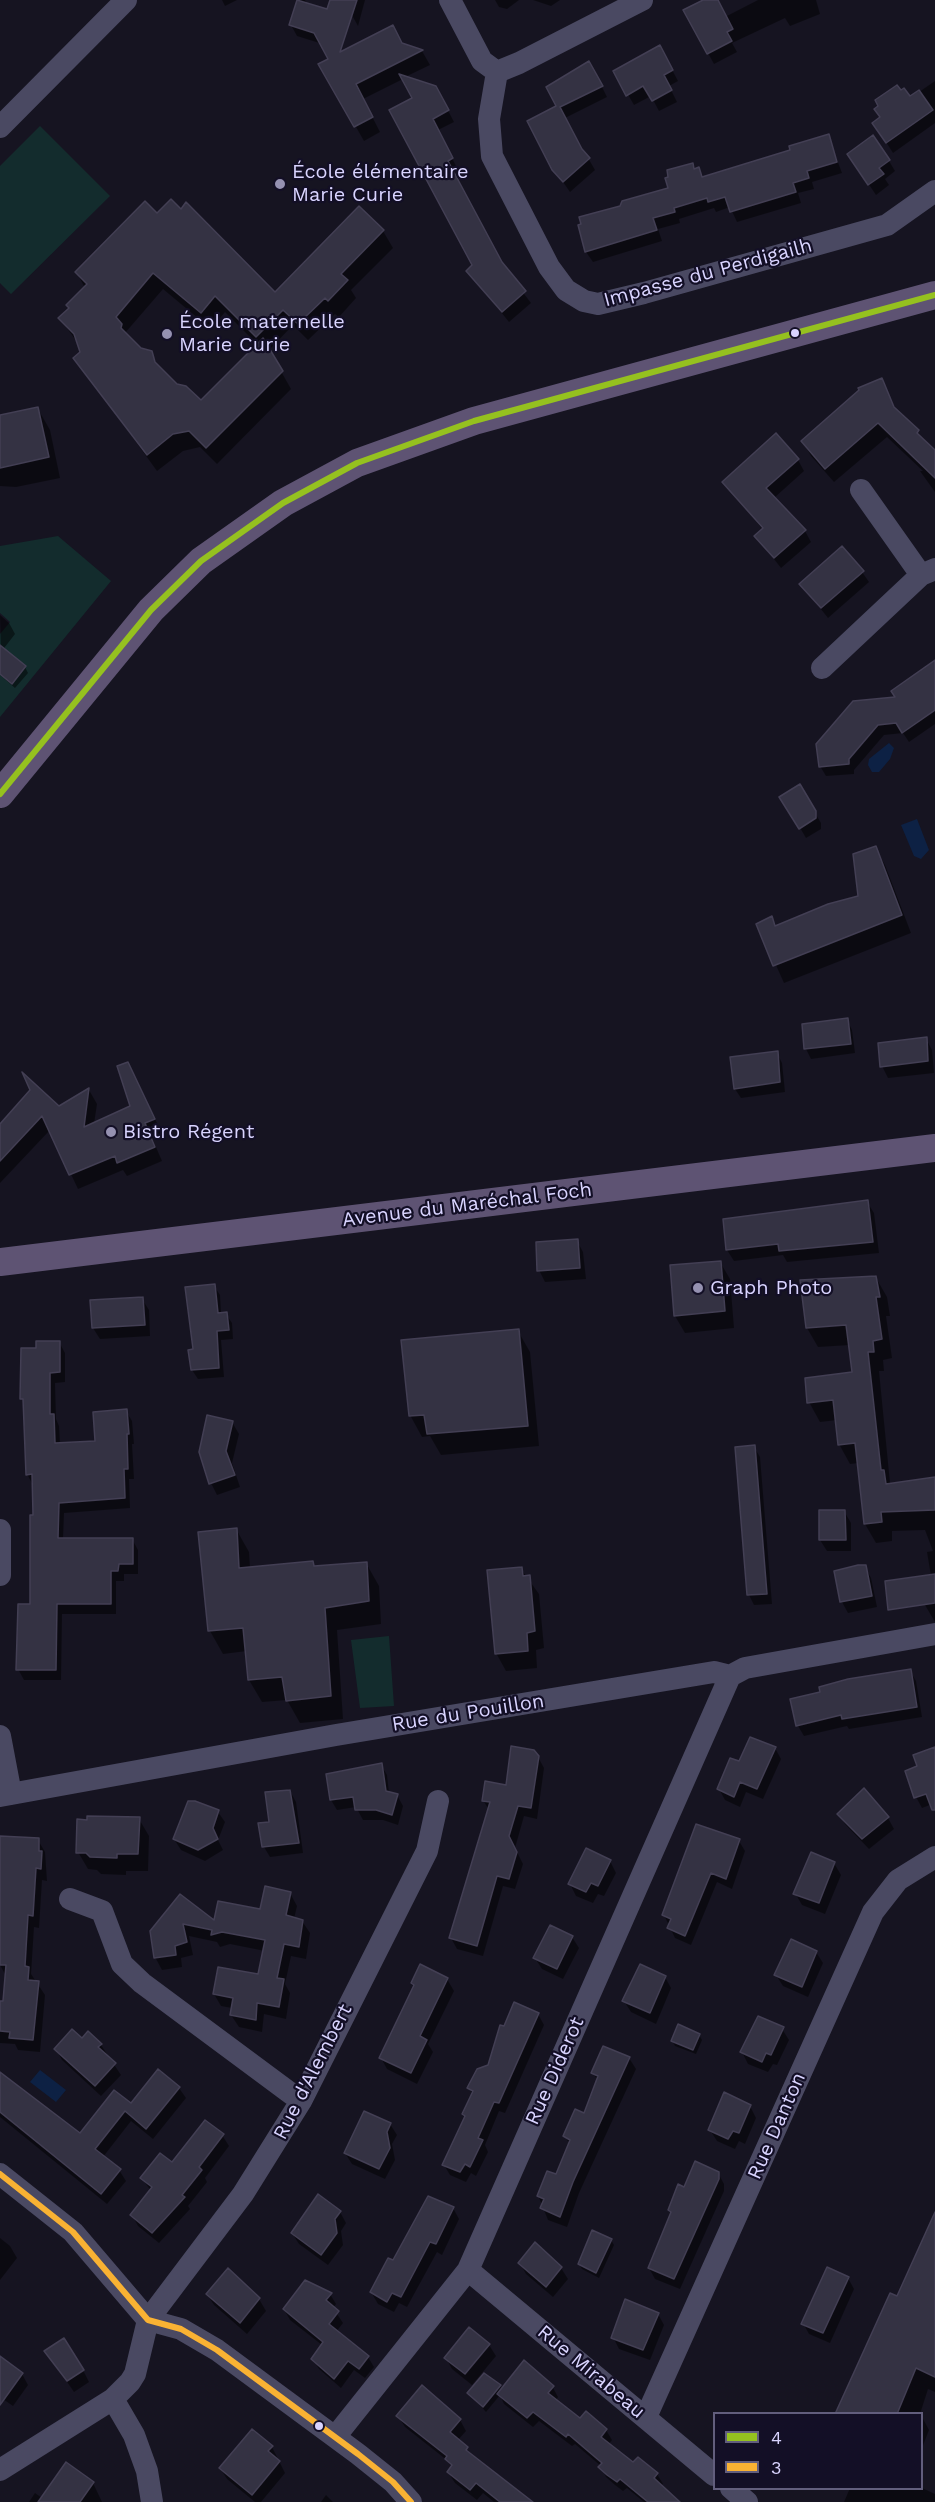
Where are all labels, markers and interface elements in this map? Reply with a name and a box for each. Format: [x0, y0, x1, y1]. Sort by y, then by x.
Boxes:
place label: École élémentaire Marie Curie [292, 160, 468, 207]
marker: École élémentaire Marie Curie [273, 177, 287, 191]
street label: Impasse du Perdigailh [601, 234, 815, 312]
place label: École maternelle Marie Curie [179, 310, 345, 357]
marker: École maternelle Marie Curie [160, 327, 174, 341]
unlabelled marker [789, 327, 801, 339]
place label: Bistro Régent [123, 1120, 254, 1144]
marker: Bistro Régent [104, 1125, 118, 1139]
street label: Avenue du Maréchal Foch [341, 1178, 593, 1232]
place label: Graph Photo [710, 1276, 832, 1300]
marker: Graph Photo [691, 1281, 705, 1295]
street label: Rue du Pouillon [390, 1689, 546, 1737]
street label: Rue d'Alembert [269, 2000, 357, 2144]
street label: Rue Diderot [521, 2013, 589, 2129]
street label: Rue Danton [743, 2069, 811, 2183]
street label: Rue Mirabeau [532, 2320, 650, 2424]
legend [713, 2412, 923, 2490]
unlabelled marker [313, 2420, 325, 2432]
text: 4 [771, 2427, 782, 2448]
text: 3 [771, 2457, 782, 2478]

